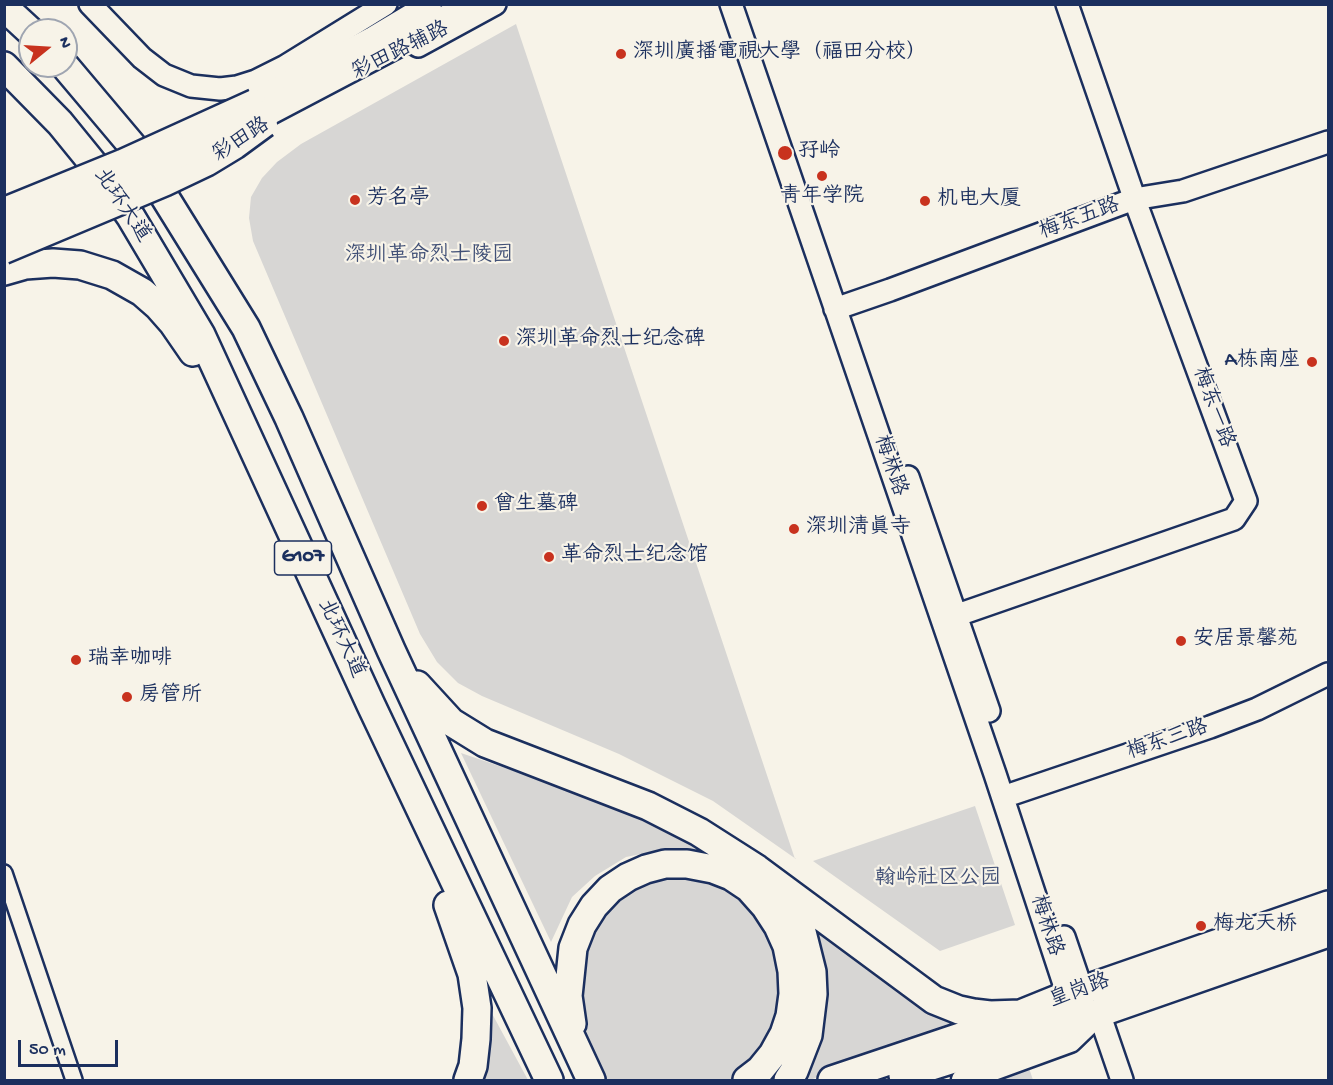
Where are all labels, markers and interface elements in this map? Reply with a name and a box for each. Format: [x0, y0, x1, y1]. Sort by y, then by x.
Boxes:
north arrow [18, 18, 78, 78]
street label: 彩田路辅路 [348, 18, 454, 86]
text: N [53, 35, 74, 51]
place label: 深圳廣播電視大學（福田分校） [633, 41, 927, 67]
marker: 深圳廣播電視大學（福田分校） [614, 47, 628, 61]
street label: 彩田路 [209, 113, 275, 169]
place label: 孖岭 [798, 140, 840, 166]
marker: 孖岭 [776, 144, 794, 162]
street label: 北环大道 [87, 164, 155, 248]
marker: 青年学院 [815, 169, 829, 183]
place label: 青年学院 [780, 185, 864, 211]
place label: 芳名亭 [367, 187, 430, 213]
place label: 机电大厦 [937, 188, 1021, 214]
marker: 芳名亭 [348, 193, 362, 207]
marker: 机电大厦 [918, 194, 932, 208]
street label: 梅东五路 [1036, 194, 1124, 246]
park label: 深圳革命烈士陵园 [345, 244, 513, 270]
place label: 深圳革命烈士纪念碑 [516, 328, 705, 354]
marker: 深圳革命烈士纪念碑 [497, 334, 511, 348]
place label: A栋南座 [1225, 349, 1300, 375]
marker: A栋南座 [1305, 355, 1319, 369]
street label: 梅东一路 [1186, 364, 1238, 452]
street label: 梅林路 [867, 432, 911, 500]
place label: 曾生墓碑 [494, 493, 578, 519]
marker: 曾生墓碑 [475, 499, 489, 513]
place label: 深圳清真寺 [806, 516, 911, 542]
marker: 深圳清真寺 [787, 522, 801, 536]
road number: G107 [274, 541, 332, 575]
place label: 革命烈士纪念馆 [561, 544, 708, 570]
marker: 革命烈士纪念馆 [542, 550, 556, 564]
street label: 北环大道 [311, 596, 369, 682]
place label: 安居景馨苑 [1193, 628, 1298, 654]
marker: 安居景馨苑 [1174, 634, 1188, 648]
place label: 瑞幸咖啡 [88, 647, 172, 673]
marker: 瑞幸咖啡 [69, 653, 83, 667]
place label: 房管所 [139, 684, 202, 710]
marker: 房管所 [120, 690, 134, 704]
street label: 梅东三路 [1124, 715, 1212, 767]
park label: 翰岭社区公园 [875, 867, 1001, 893]
street label: 梅林路 [1023, 892, 1067, 960]
place label: 梅龙天桥 [1213, 913, 1297, 939]
marker: 梅龙天桥 [1194, 919, 1208, 933]
street label: 皇岗路 [1046, 969, 1114, 1015]
scale bar [21, 1028, 122, 1066]
text: 50 m [29, 1040, 66, 1061]

